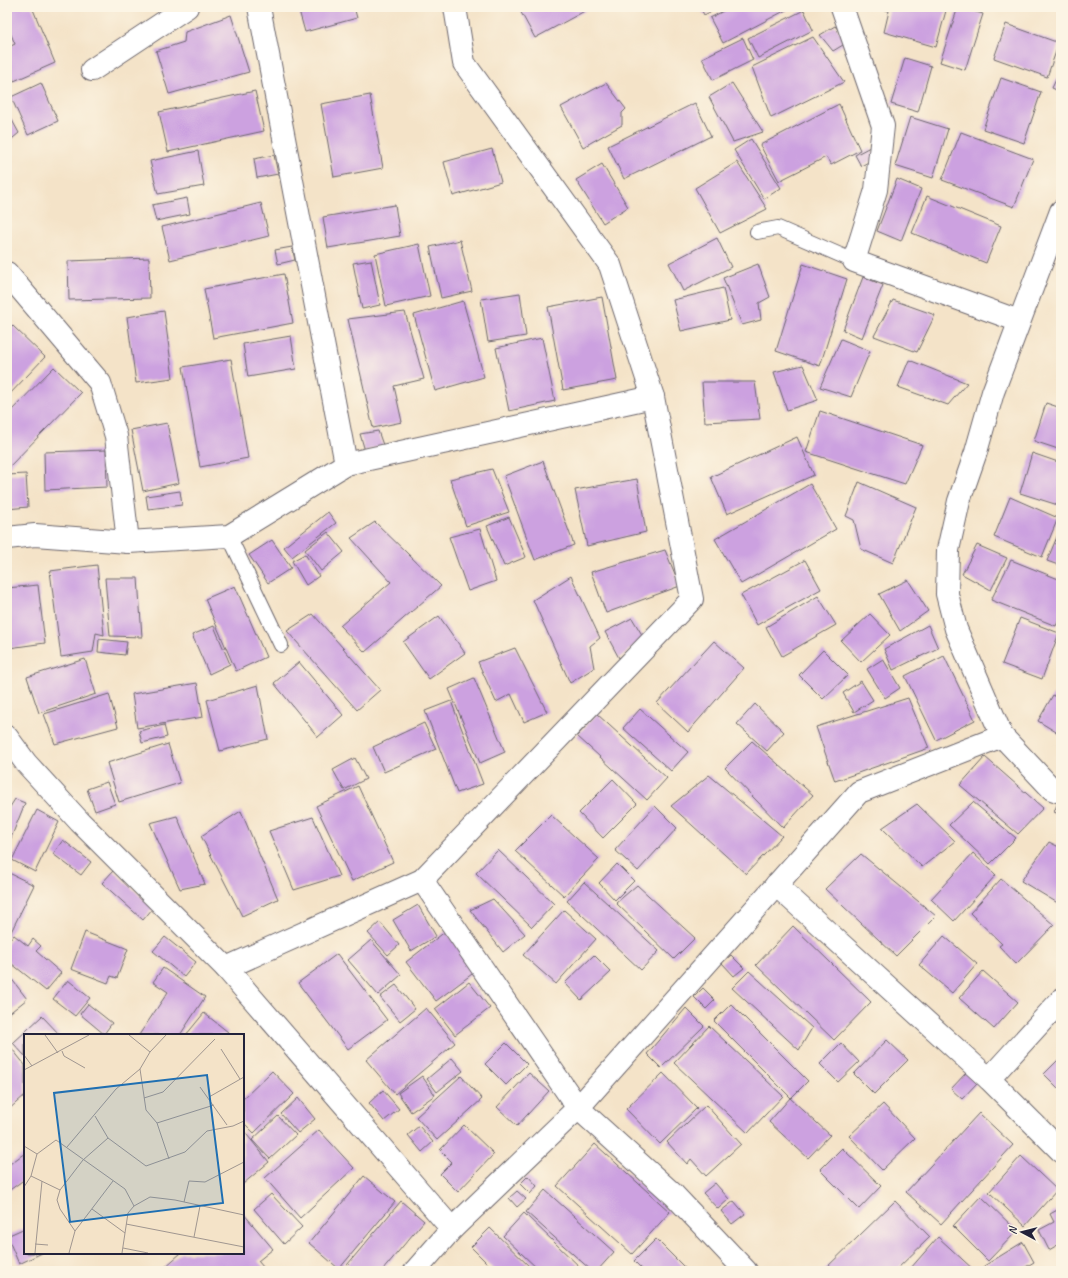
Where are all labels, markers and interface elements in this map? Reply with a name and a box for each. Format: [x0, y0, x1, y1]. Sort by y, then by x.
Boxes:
inset map [24, 1034, 244, 1254]
north arrow [1002, 1212, 1042, 1252]
text: N [1005, 1224, 1020, 1235]

